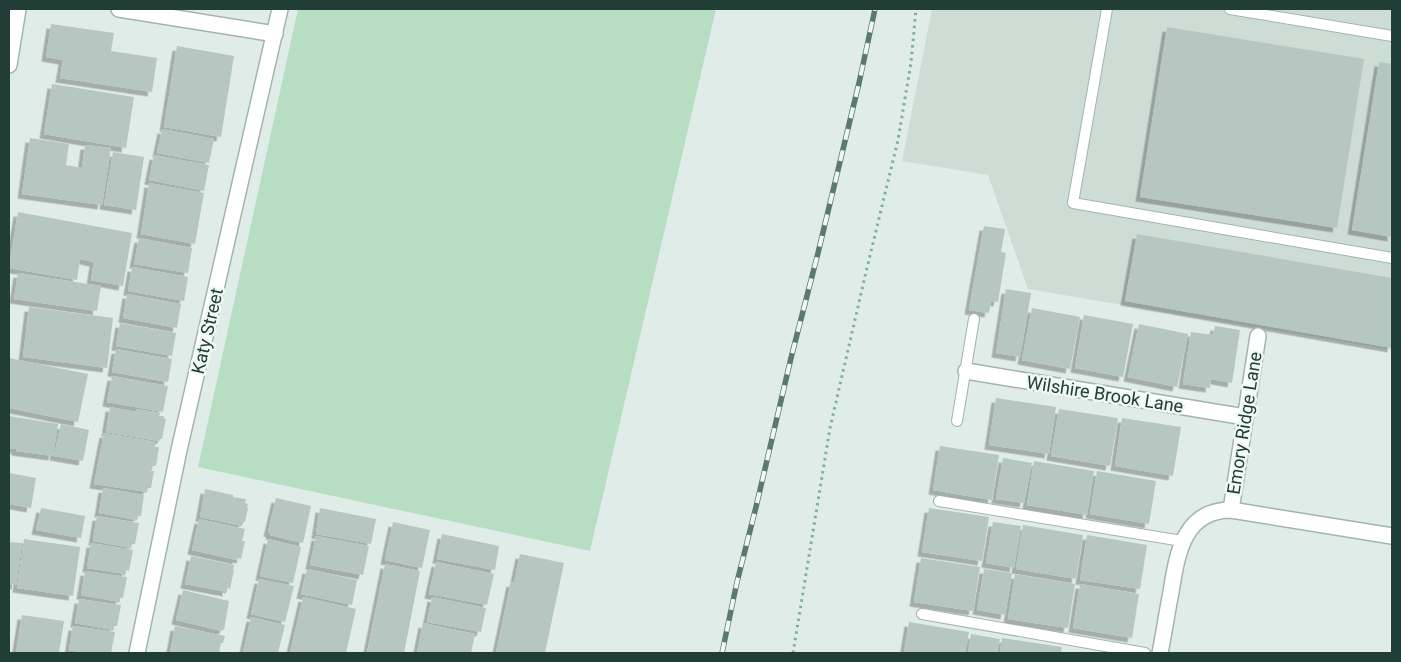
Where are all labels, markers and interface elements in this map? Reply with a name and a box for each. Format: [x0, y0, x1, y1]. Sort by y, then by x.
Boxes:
street label: Katy Street [187, 286, 227, 376]
street label: Emory Ridge Lane [1222, 350, 1266, 496]
street label: Wilshire Brook Lane [1025, 371, 1185, 417]

